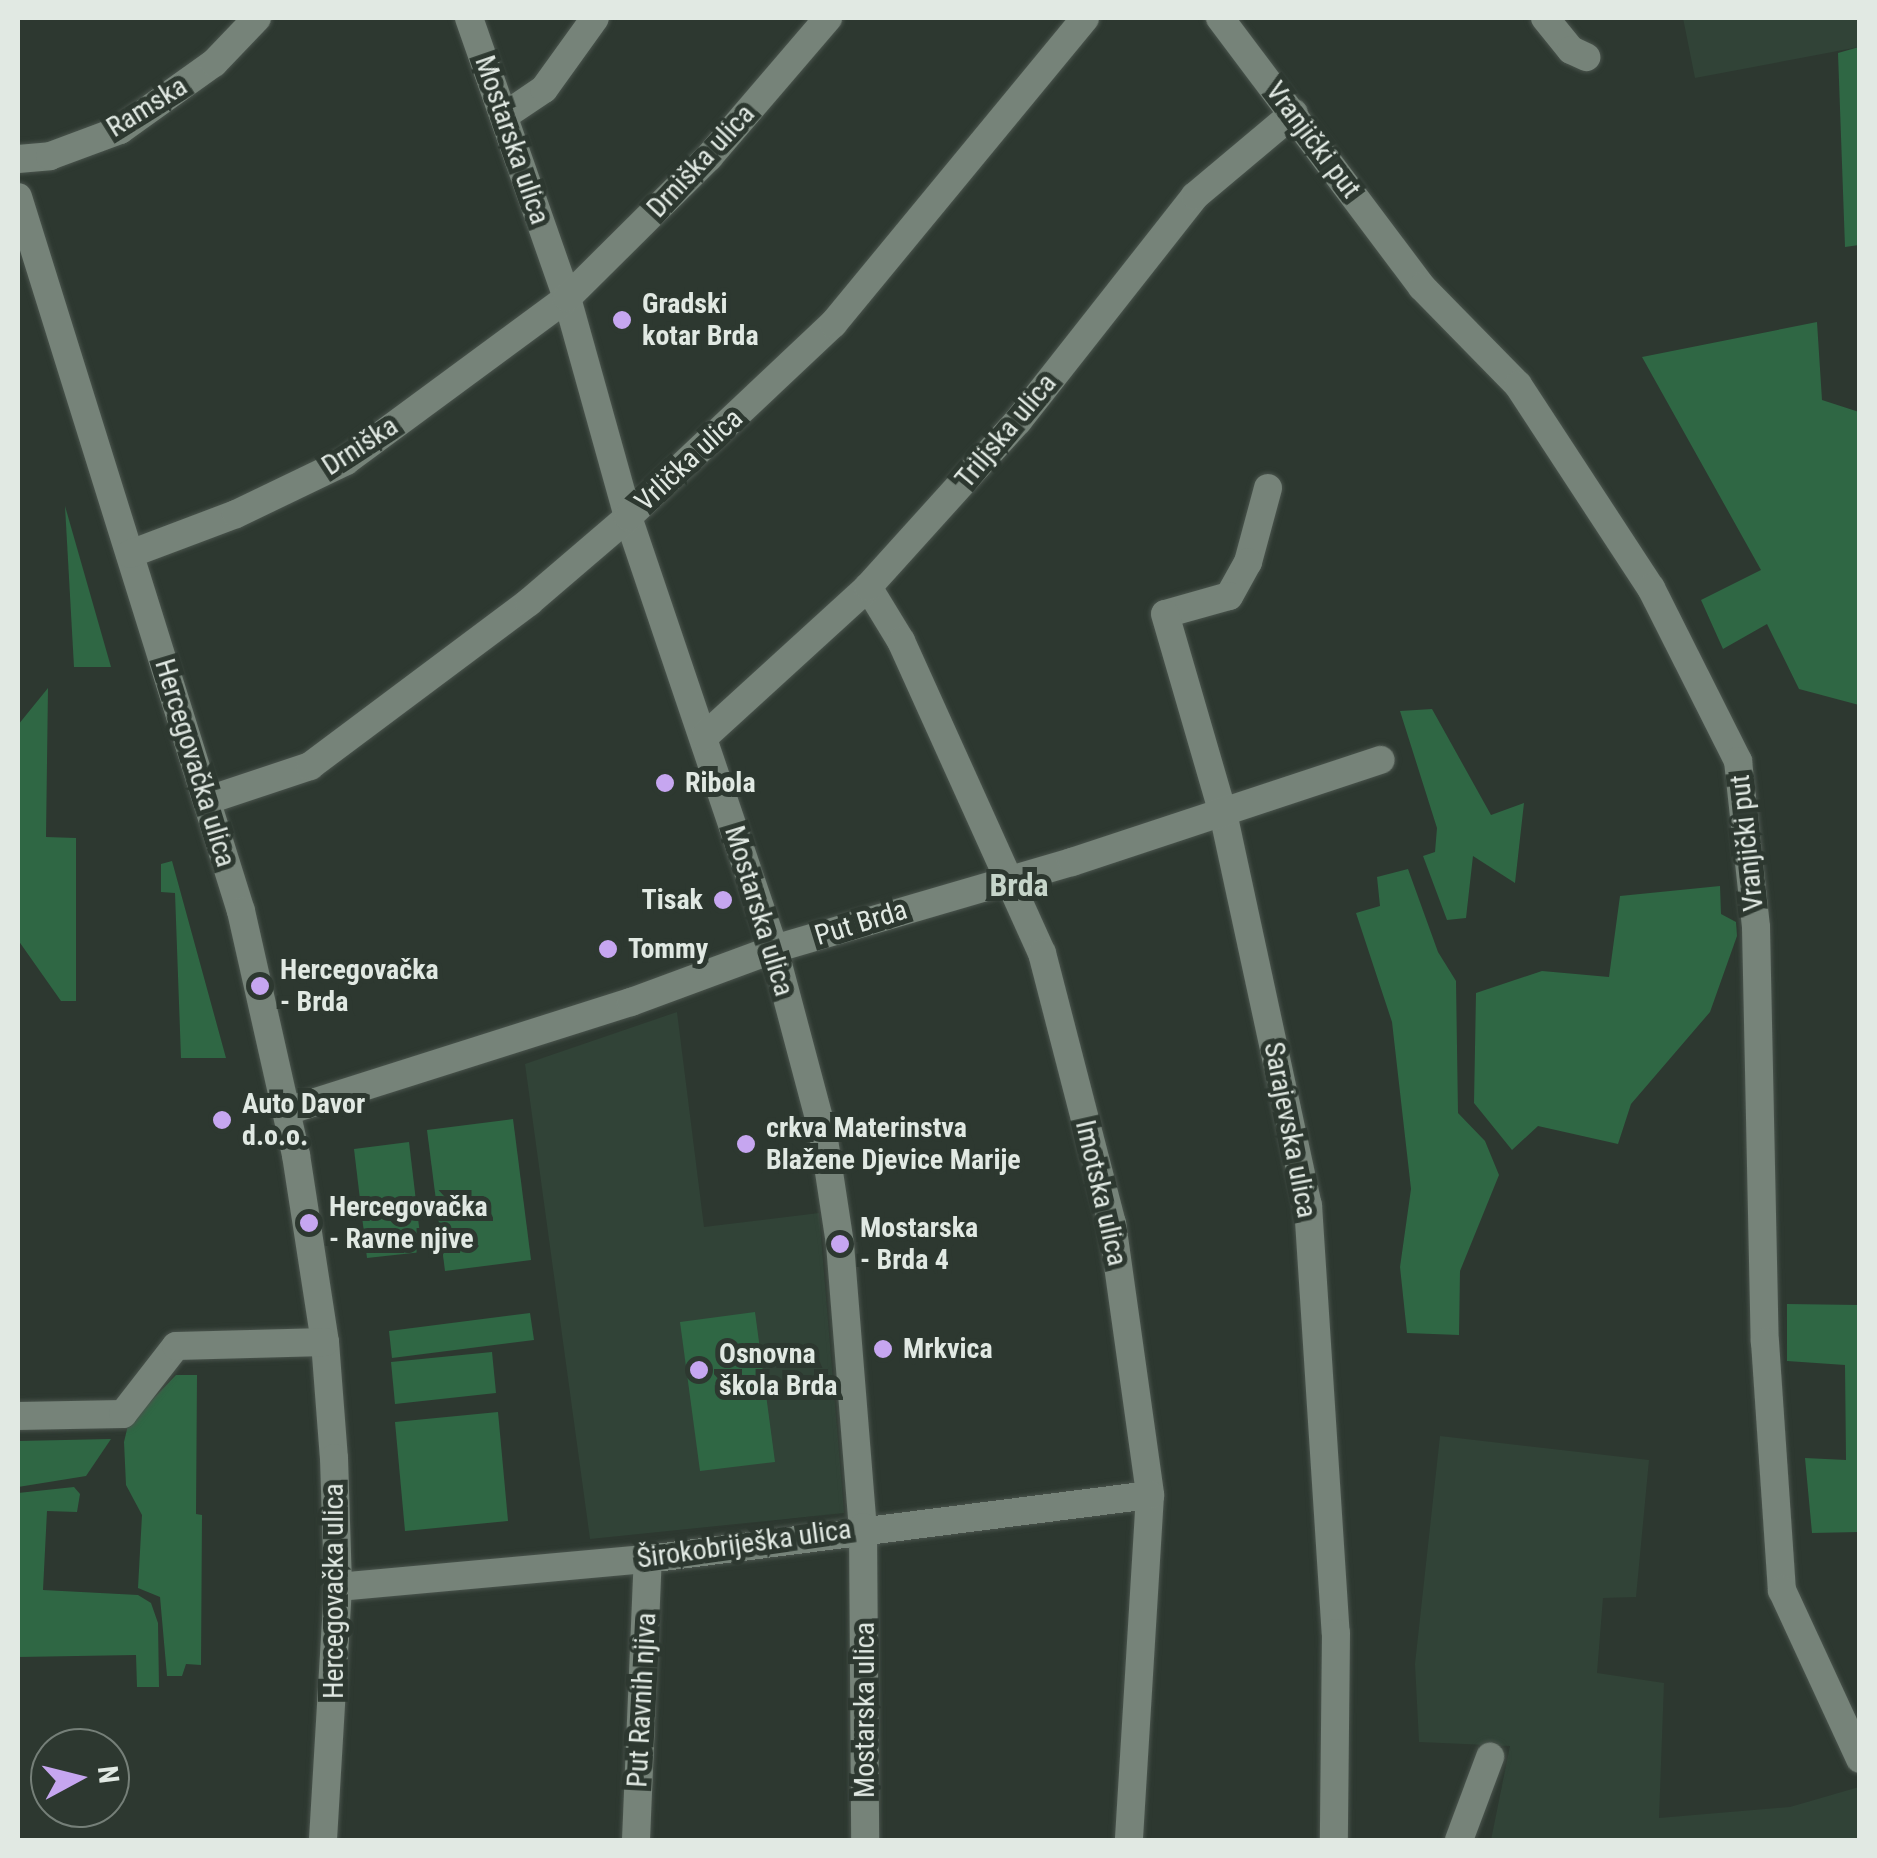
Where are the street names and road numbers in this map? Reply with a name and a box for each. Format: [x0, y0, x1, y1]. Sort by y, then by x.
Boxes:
street label: Mostarska ulica [467, 51, 557, 229]
street label: Ramska [101, 69, 193, 145]
street label: Vranjički put [1258, 75, 1368, 205]
street label: Drniška ulica [640, 97, 762, 225]
street label: Triljska ulica [948, 367, 1064, 495]
street label: Vrlička ulica [628, 402, 750, 518]
street label: Drniška [316, 409, 404, 483]
street label: Hercegovačka ulica [147, 655, 243, 871]
street label: Vranjički put [1723, 773, 1771, 913]
street label: Mostarska ulica [717, 822, 801, 1000]
street label: Put Brda [811, 893, 911, 953]
street label: Sarajevska ulica [1256, 1039, 1324, 1221]
street label: Imotska ulica [1068, 1117, 1134, 1269]
street label: Hercegovačka ulica [317, 1483, 351, 1699]
street label: Širokobriješka ulica [635, 1512, 853, 1576]
street label: Put Ravnih njiva [621, 1612, 663, 1788]
street label: Mostarska ulica [848, 1622, 882, 1798]

